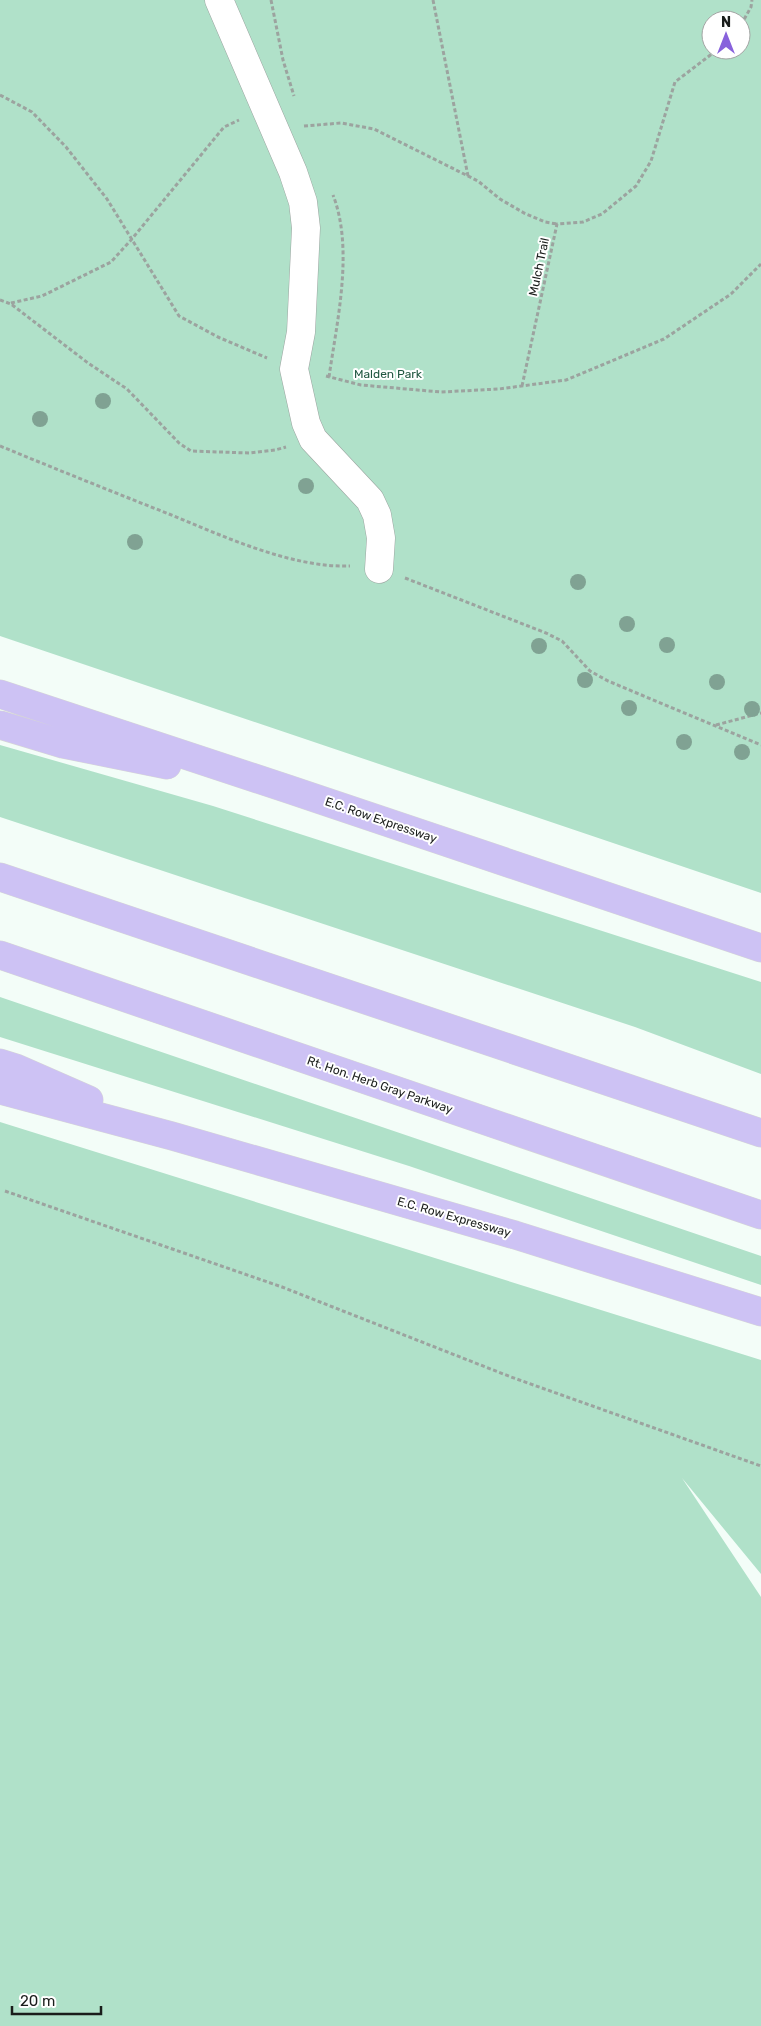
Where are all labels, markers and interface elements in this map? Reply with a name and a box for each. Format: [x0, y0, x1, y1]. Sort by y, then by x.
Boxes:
north arrow [701, 10, 751, 60]
text: N [721, 14, 731, 31]
street label: Mulch Trail [526, 237, 552, 297]
park label: Malden Park [354, 367, 423, 381]
street label: E.C. Row Expressway [323, 794, 439, 846]
street label: Rt. Hon. Herb Gray Parkway [305, 1053, 455, 1117]
street label: E.C. Row Expressway [396, 1194, 513, 1240]
scale bar [12, 1984, 101, 2016]
text: 20 m [20, 1992, 55, 2010]

